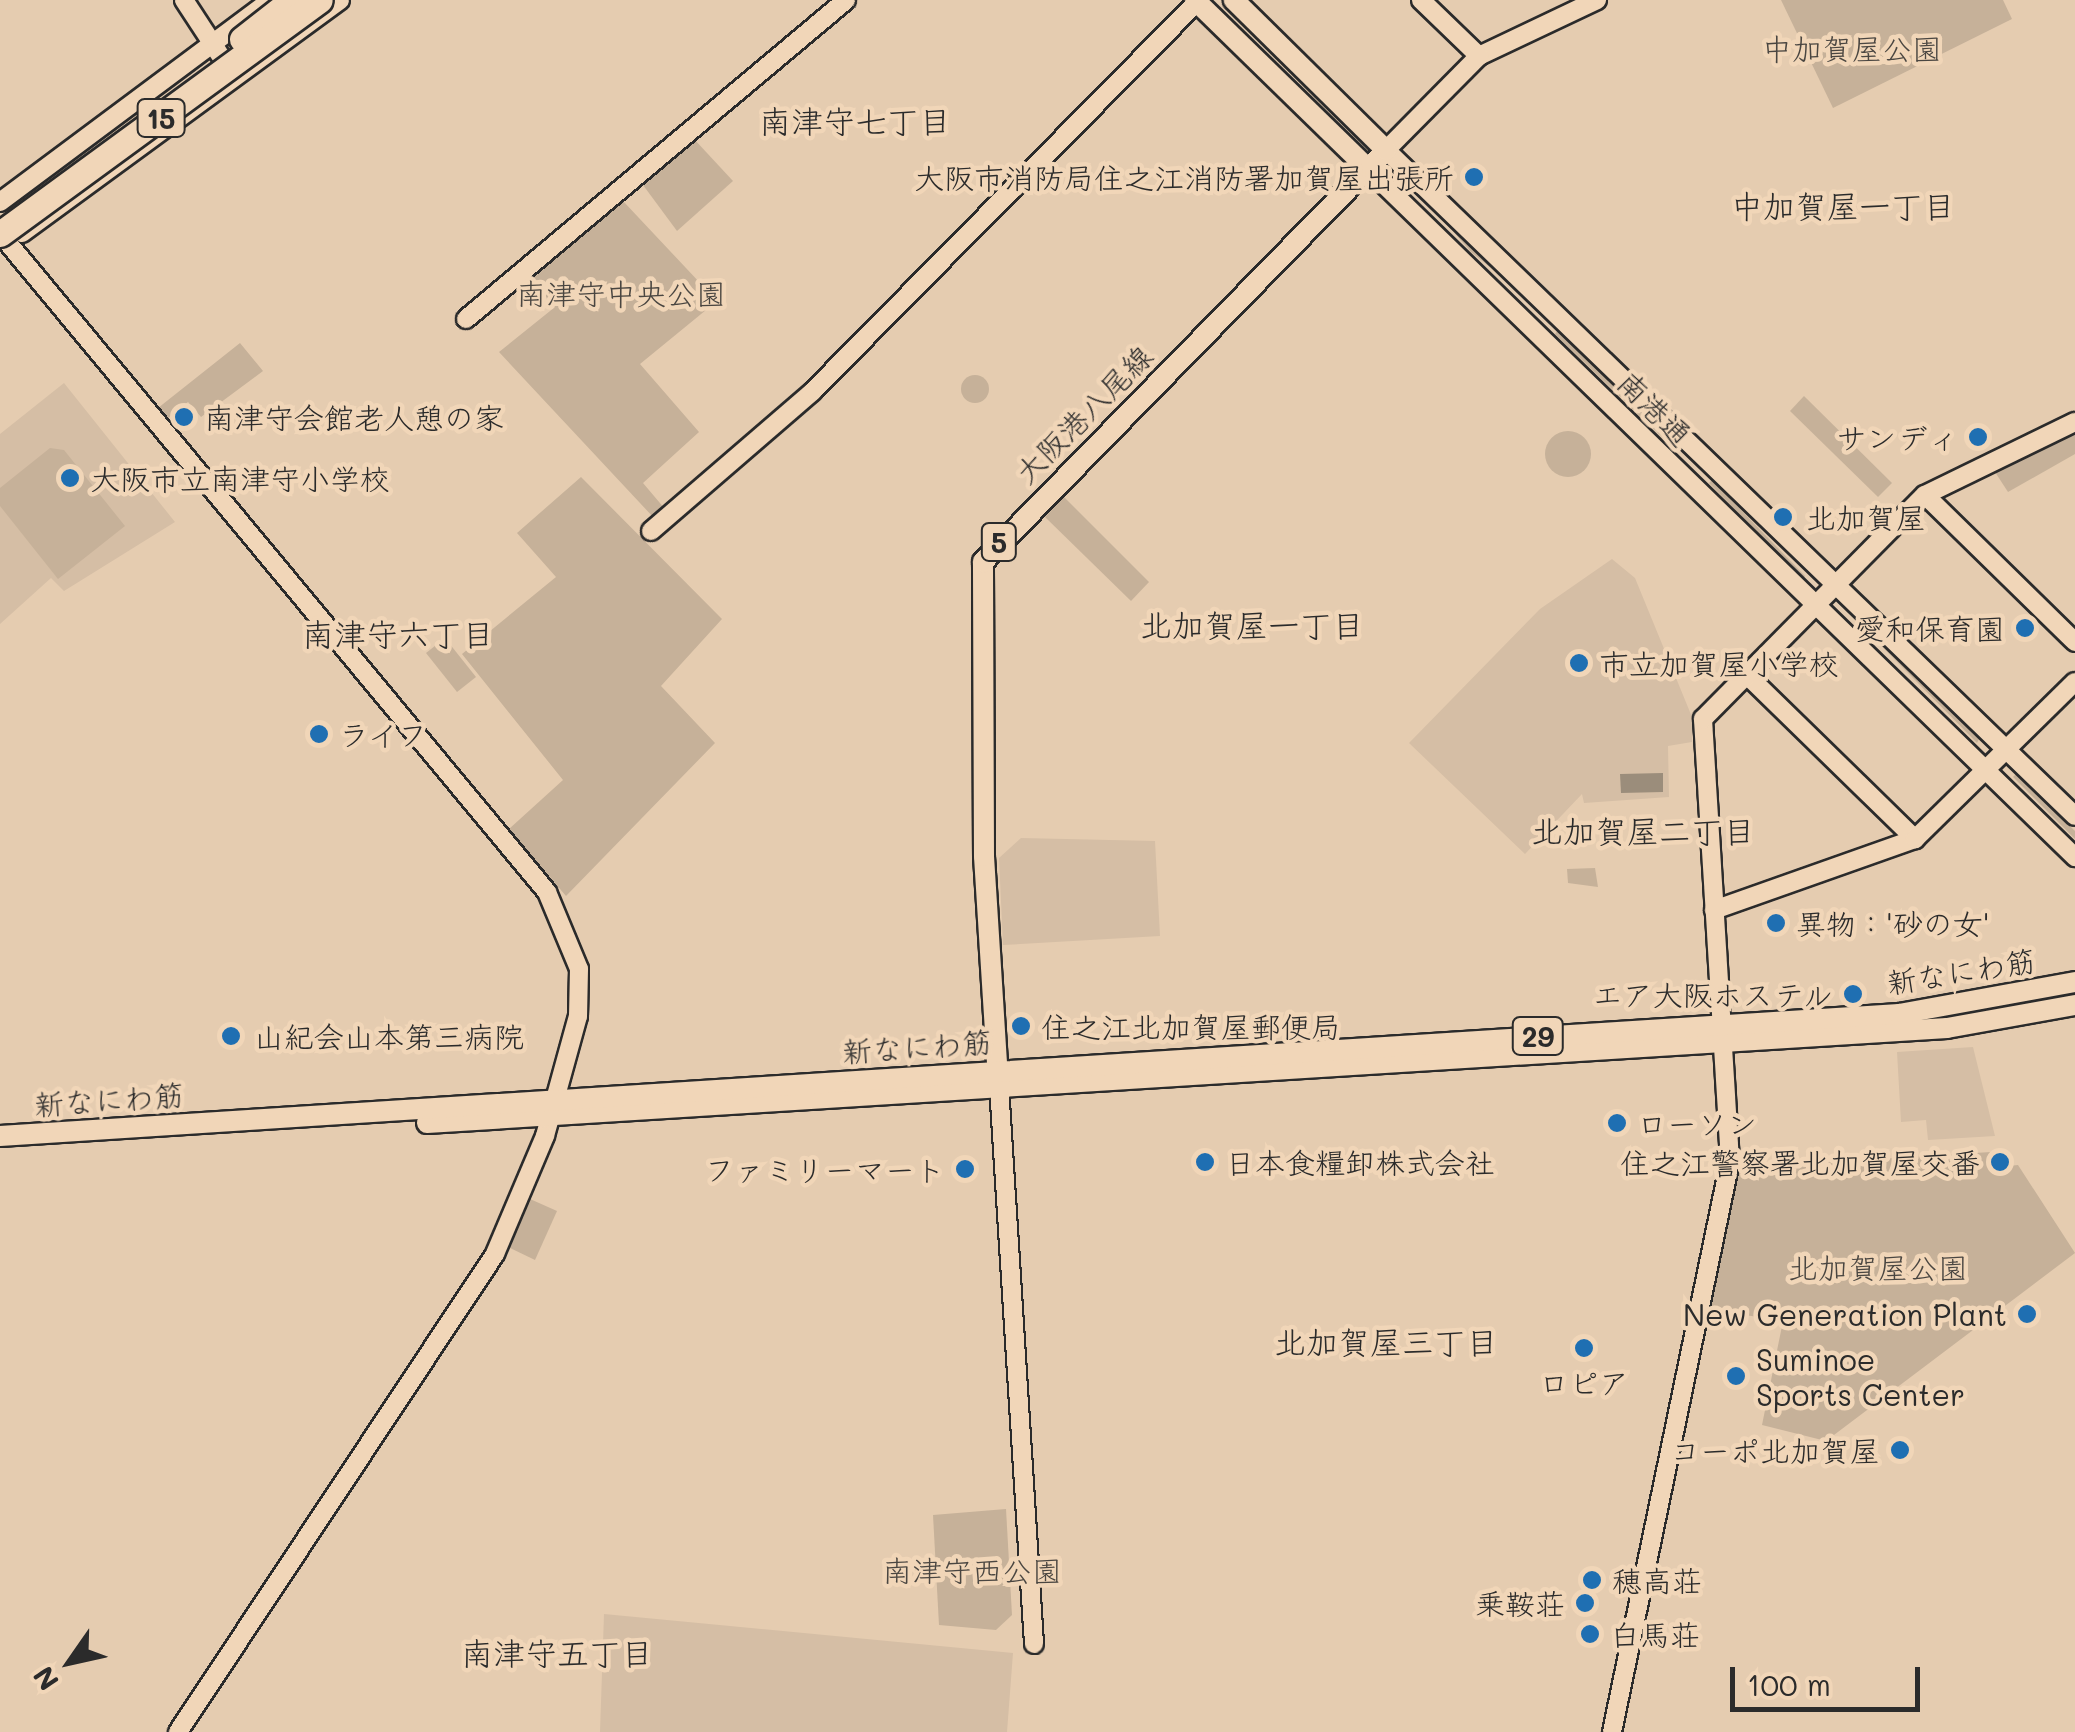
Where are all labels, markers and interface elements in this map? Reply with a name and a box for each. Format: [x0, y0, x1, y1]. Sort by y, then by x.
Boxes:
park label: 中加賀屋公園 [1762, 30, 1942, 66]
road number: 15 [136, 95, 186, 141]
district label: 南津守七丁目 [759, 101, 951, 139]
place label: 大阪市消防局住之江消防署加賀屋出張所 [914, 159, 1454, 195]
marker: 大阪市消防局住之江消防署加賀屋出張所 [1463, 166, 1485, 188]
district label: 中加賀屋一丁目 [1731, 186, 1955, 224]
park label: 南津守中央公園 [516, 275, 726, 311]
street label: 大阪港八尾線 [1007, 338, 1159, 490]
street label: 南港通 [1610, 363, 1700, 453]
place label: 南津守会館老人憩の家 [204, 399, 504, 435]
marker: 南津守会館老人憩の家 [173, 406, 195, 428]
place label: サンディ [1838, 419, 1958, 455]
marker: サンディ [1967, 426, 1989, 448]
place label: 大阪市立南津守小学校 [90, 460, 390, 496]
marker: 大阪市立南津守小学校 [59, 467, 81, 489]
place label: 北加賀屋 [1806, 499, 1926, 535]
marker: 北加賀屋 [1770, 504, 1796, 530]
road number: 5 [979, 519, 1019, 565]
district label: 北加賀屋一丁目 [1140, 605, 1364, 643]
place label: 愛和保育園 [1855, 610, 2005, 646]
district label: 南津守六丁目 [302, 614, 494, 652]
marker: 愛和保育園 [2014, 617, 2036, 639]
place label: 市立加賀屋小学校 [1599, 645, 1839, 681]
marker: 市立加賀屋小学校 [1568, 652, 1590, 674]
place label: ライフ [339, 716, 429, 752]
marker: ライフ [308, 723, 330, 745]
district label: 北加賀屋二丁目 [1531, 811, 1755, 849]
place label: 異物：'砂の女' [1796, 905, 1989, 941]
marker: 異物：'砂の女' [1765, 912, 1787, 934]
street label: 新なにわ筋 [1884, 941, 2038, 1001]
place label: エア大阪ホステル [1593, 976, 1833, 1012]
marker: エア大阪ホステル [1842, 983, 1864, 1005]
place label: 住之江北加賀屋郵便局 [1041, 1008, 1341, 1044]
road number: 29 [1510, 1013, 1566, 1059]
marker: 住之江北加賀屋郵便局 [1010, 1015, 1032, 1037]
place label: 山紀会山本第三病院 [254, 1018, 524, 1054]
marker: 山紀会山本第三病院 [218, 1023, 244, 1049]
street label: 新なにわ筋 [841, 1023, 993, 1069]
street label: 新なにわ筋 [33, 1076, 185, 1122]
place label: ローソン [1637, 1105, 1757, 1141]
marker: ローソン [1606, 1112, 1628, 1134]
place label: 日本食糧卸株式会社 [1225, 1144, 1495, 1180]
place label: 住之江警察署北加賀屋交番 [1620, 1144, 1980, 1180]
place label: ファミリーマート [705, 1151, 945, 1187]
marker: 日本食糧卸株式会社 [1194, 1151, 1216, 1173]
marker: 住之江警察署北加賀屋交番 [1989, 1151, 2011, 1173]
marker: ファミリーマート [954, 1158, 976, 1180]
park label: 北加賀屋公園 [1788, 1249, 1968, 1285]
place label: New Generation Plant [1683, 1296, 2007, 1332]
marker: New Generation Plant [2016, 1303, 2038, 1325]
district label: 北加賀屋三丁目 [1274, 1322, 1498, 1360]
marker: ロピア [1573, 1337, 1595, 1359]
place label: Suminoe Sports Center [1756, 1341, 1965, 1412]
place label: ロピア [1539, 1364, 1629, 1400]
marker: Suminoe Sports Center [1725, 1365, 1747, 1387]
place label: コーポ北加賀屋 [1670, 1432, 1880, 1468]
marker: コーポ北加賀屋 [1889, 1439, 1911, 1461]
park label: 南津守西公園 [882, 1552, 1062, 1588]
place label: 穂高荘 [1612, 1562, 1702, 1598]
marker: 穂高荘 [1581, 1569, 1603, 1591]
place label: 乗鞍荘 [1475, 1585, 1565, 1621]
marker: 乗鞍荘 [1574, 1592, 1596, 1614]
north arrow [20, 1612, 120, 1712]
place label: 白馬荘 [1610, 1616, 1700, 1652]
marker: 白馬荘 [1579, 1623, 1601, 1645]
district label: 南津守五丁目 [461, 1633, 653, 1671]
scale bar [1735, 1647, 1925, 1709]
text: N [24, 1660, 66, 1698]
text: 100 m [1747, 1664, 1831, 1704]

